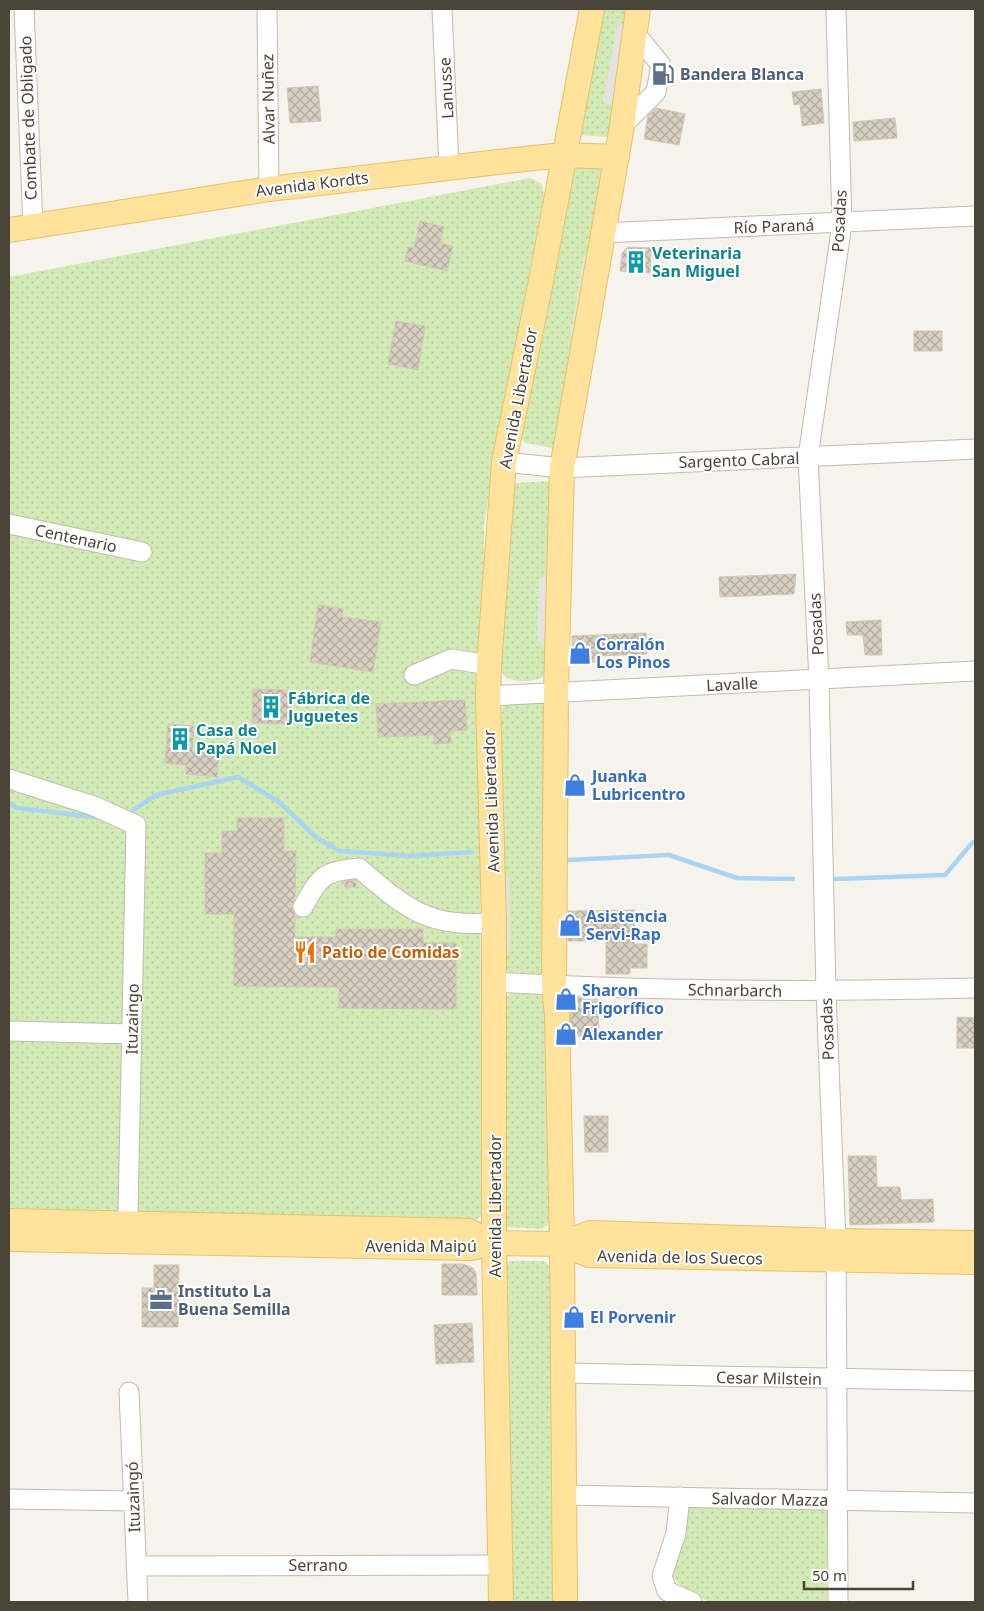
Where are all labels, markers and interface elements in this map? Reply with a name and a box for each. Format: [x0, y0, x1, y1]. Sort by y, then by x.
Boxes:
street label: Combate de Obligado [14, 35, 42, 201]
street label: Alvar Nuñez [256, 54, 280, 144]
street label: Lanusse [433, 57, 459, 119]
fuel station icon: Bandera Blanca [650, 61, 676, 87]
place label: Bandera Blanca [680, 63, 804, 85]
street label: Avenida Kordts [254, 166, 370, 202]
street label: Posadas [826, 189, 852, 253]
street label: Río Paraná [733, 214, 815, 238]
place label: Veterinaria San Miguel [652, 242, 742, 282]
building icon: Veterinaria San Miguel [623, 249, 649, 275]
street label: Avenida Libertador [494, 325, 543, 470]
street label: Sargento Cabral [678, 447, 800, 473]
street label: Centenario [33, 519, 119, 557]
street label: Posadas [803, 592, 829, 656]
place label: Corralón Los Pinos [596, 633, 670, 673]
shop icon: Corralón Los Pinos [567, 640, 593, 666]
street label: Lavalle [706, 672, 758, 696]
place label: Fábrica de Juguetes [286, 687, 370, 727]
building icon: Fábrica de Juguetes [258, 694, 284, 720]
place label: Casa de Papá Noel [196, 719, 277, 759]
building icon: Casa de Papá Noel [167, 726, 193, 752]
street label: Avenida Libertador [477, 729, 504, 873]
place label: Juanka Lubricentro [590, 765, 685, 805]
shop icon: Juanka Lubricentro [562, 772, 588, 798]
place label: Asistencia Servi-Rap [586, 905, 667, 945]
shop icon: Asistencia Servi-Rap [557, 912, 583, 938]
restaurant icon: Patio de Comidas [292, 939, 318, 965]
place label: Patio de Comidas [322, 941, 460, 963]
street label: Schnarbarch [688, 978, 782, 1002]
place label: Sharon Frigorífico [582, 979, 664, 1019]
street label: Ituzaingo [120, 983, 144, 1055]
shop icon: Sharon Frigorífico [553, 986, 579, 1012]
street label: Posadas [815, 997, 839, 1061]
shop icon: Alexander [553, 1021, 579, 1047]
place label: Alexander [582, 1023, 663, 1045]
street label: Avenida Libertador [484, 1134, 506, 1278]
street label: Avenida Maipú [365, 1235, 477, 1257]
street label: Avenida de los Suecos [597, 1245, 763, 1269]
place label: Instituto La Buena Semilla [178, 1280, 291, 1320]
office icon: Instituto La Buena Semilla [148, 1287, 174, 1313]
shop icon: El Porvenir [561, 1304, 587, 1330]
place label: El Porvenir [590, 1306, 676, 1328]
street label: Cesar Milstein [716, 1366, 822, 1390]
street label: Ituzaingó [121, 1461, 145, 1533]
street label: Salvador Mazza [711, 1487, 829, 1511]
street label: Serrano [288, 1554, 348, 1576]
scale bar [804, 1558, 913, 1590]
text: 50 m [812, 1565, 847, 1585]

